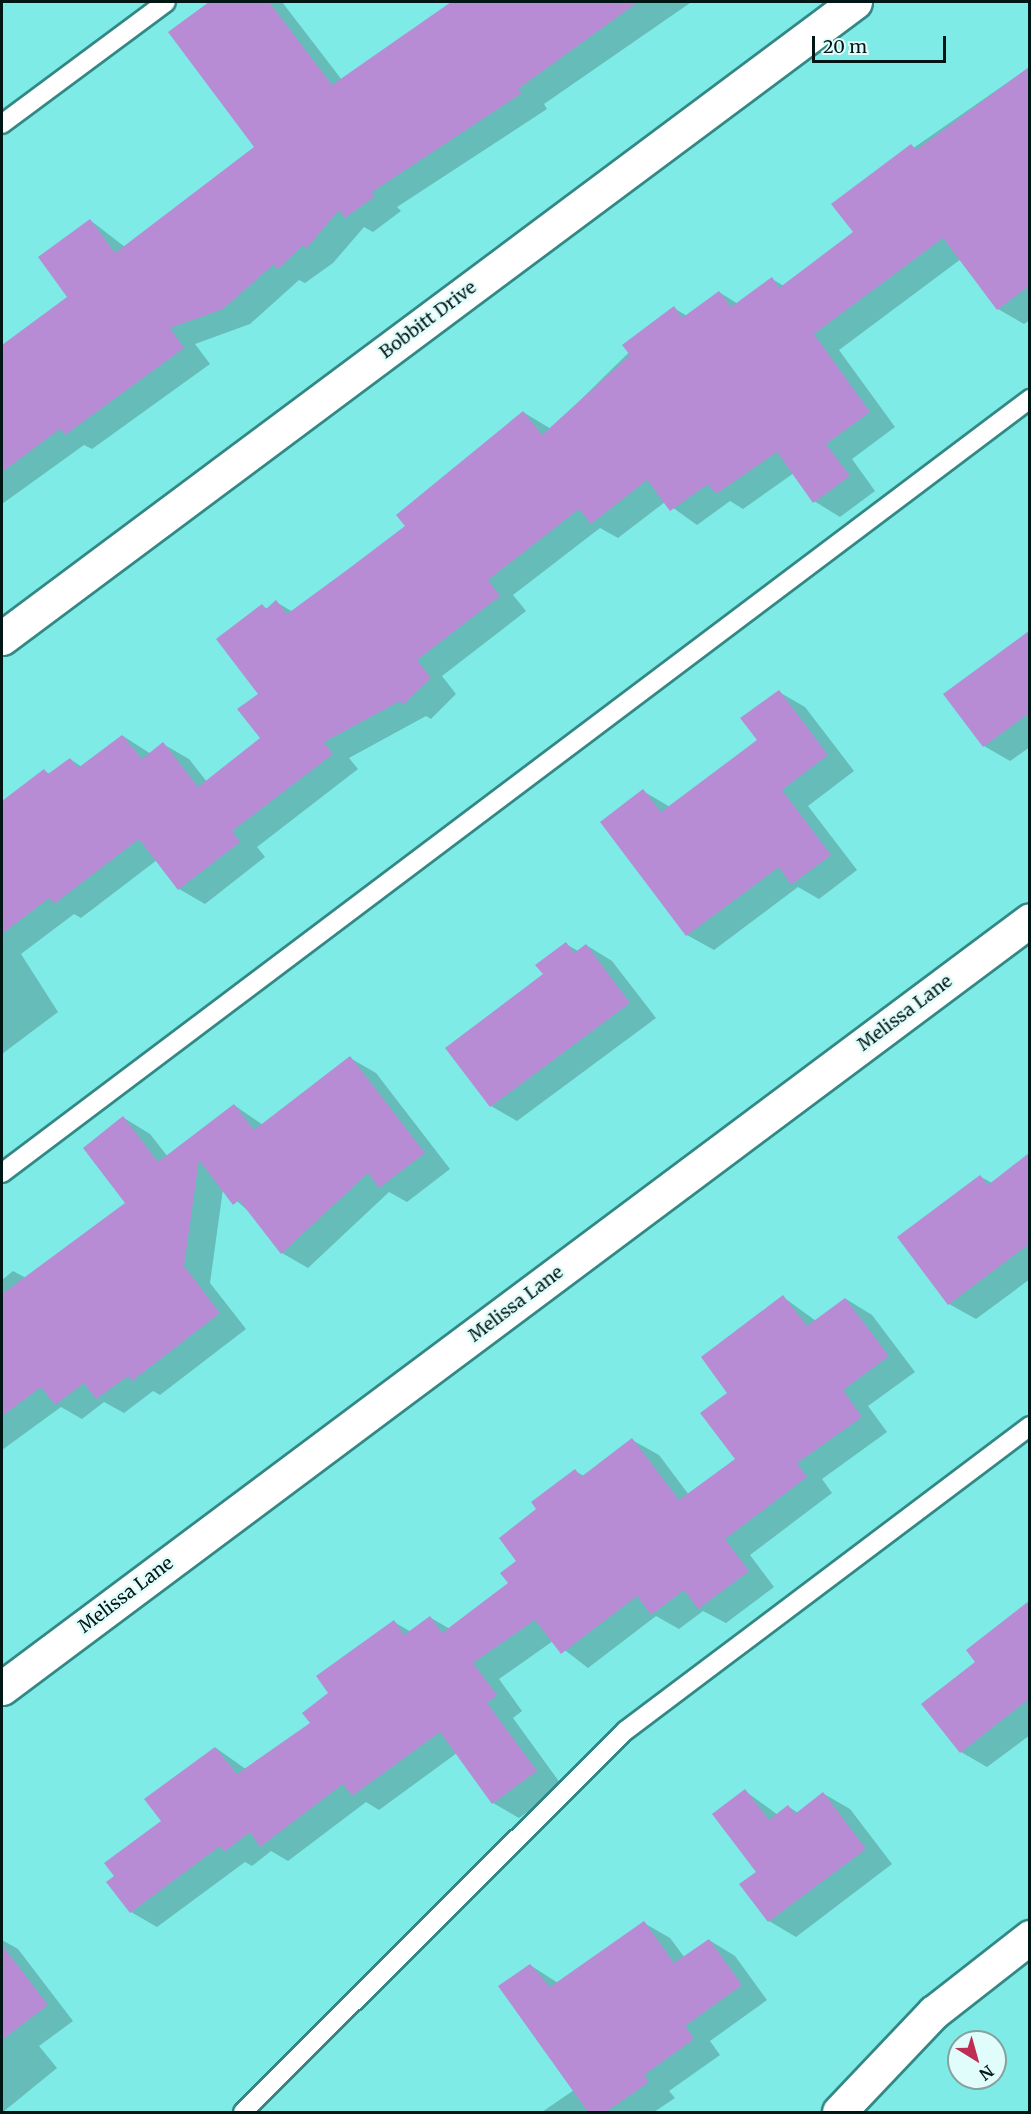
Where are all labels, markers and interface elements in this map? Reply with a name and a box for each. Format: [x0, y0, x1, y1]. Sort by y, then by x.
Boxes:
scale bar [815, 24, 948, 62]
text: 20 m [823, 35, 867, 58]
street label: Bobbitt Drive [375, 277, 481, 363]
street label: Melissa Lane [853, 970, 957, 1056]
street label: Melissa Lane [464, 1261, 568, 1347]
street label: Melissa Lane [74, 1552, 178, 1638]
north arrow [947, 2030, 1007, 2090]
text: N [976, 2061, 998, 2085]

